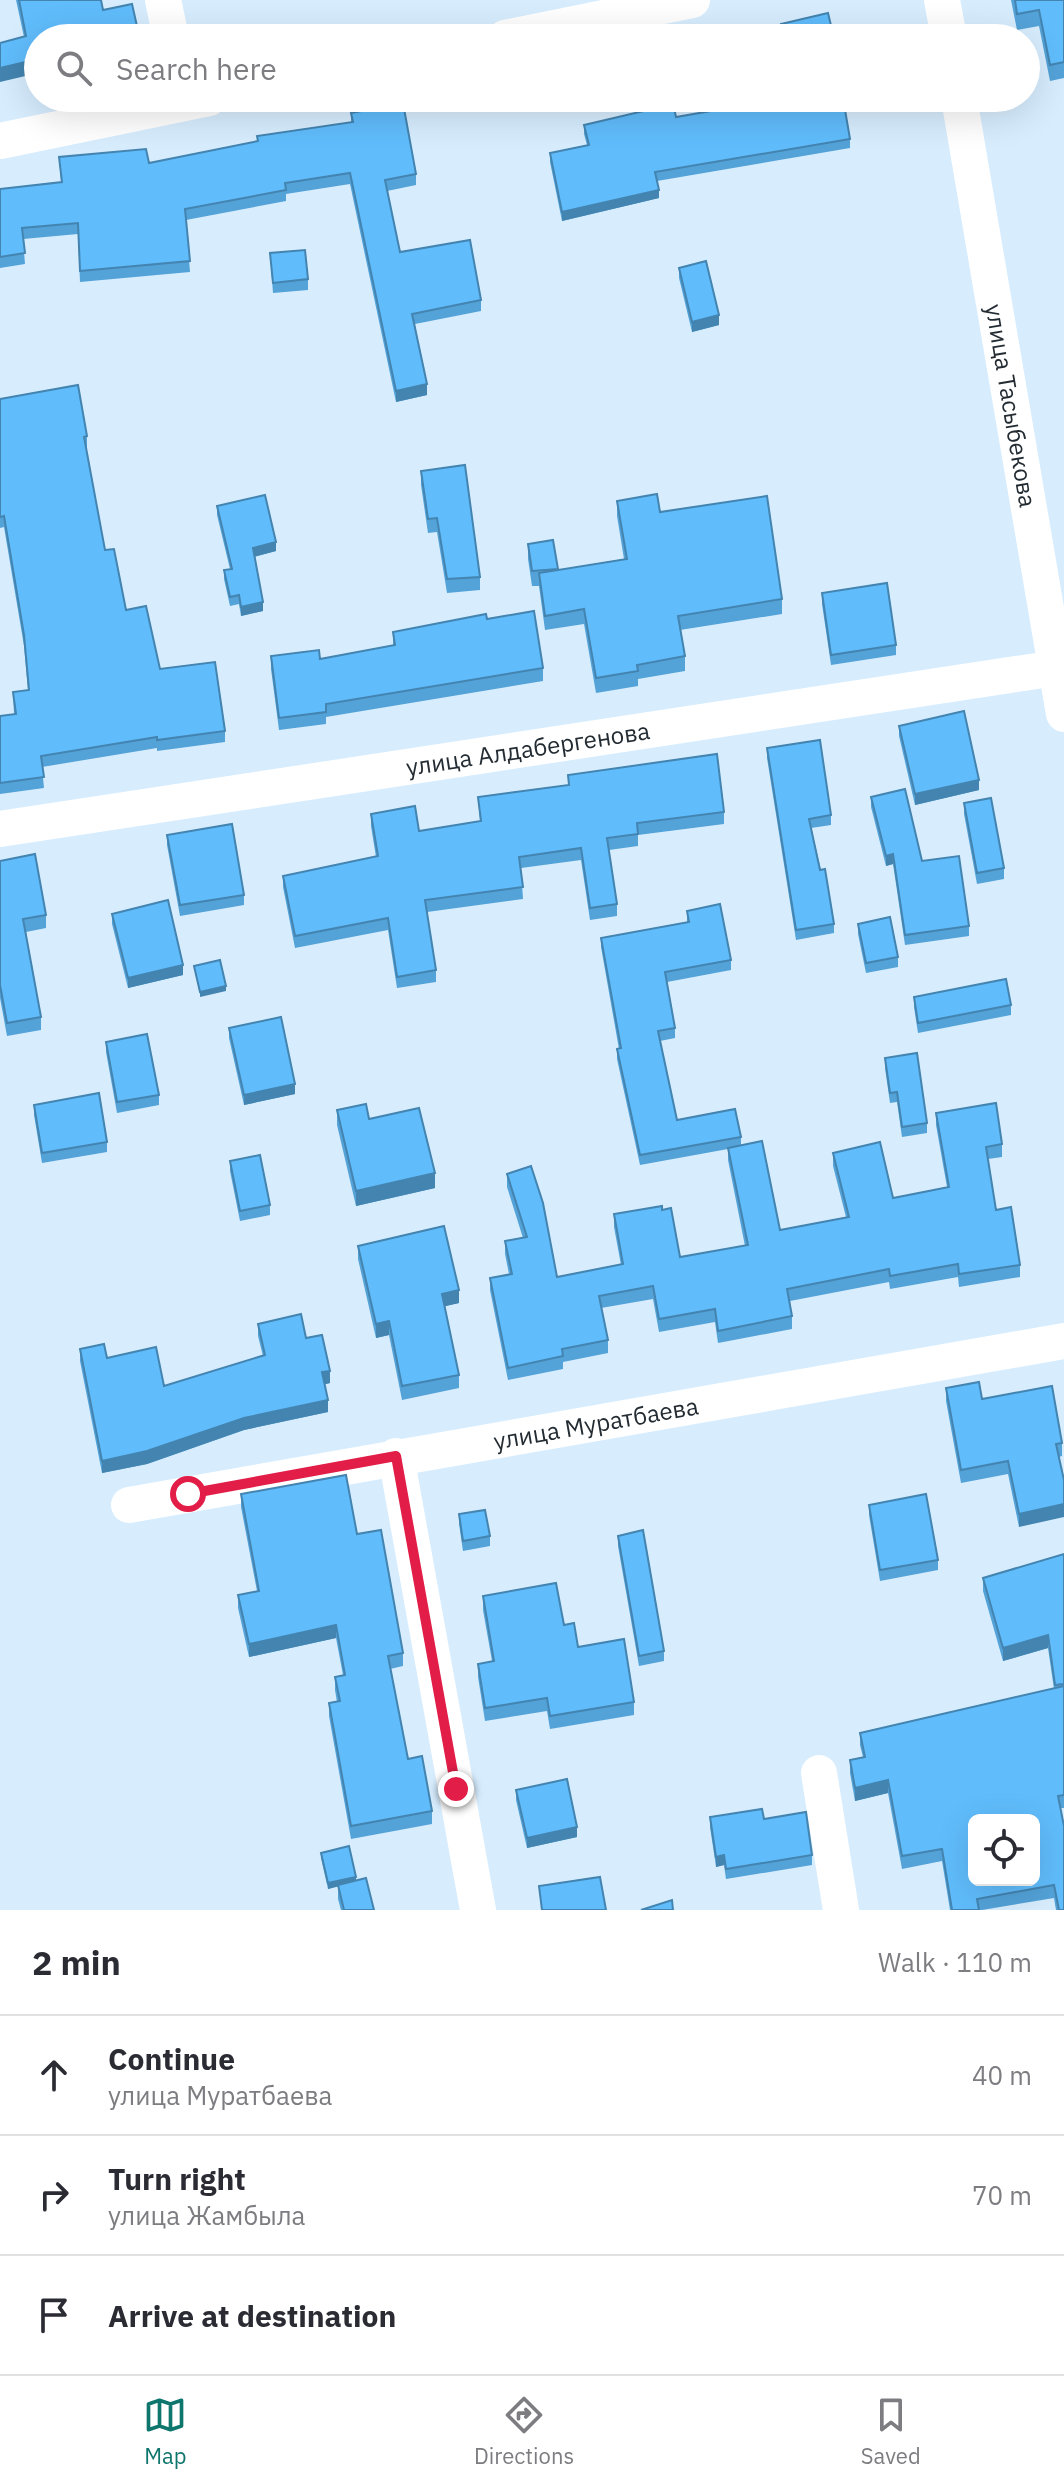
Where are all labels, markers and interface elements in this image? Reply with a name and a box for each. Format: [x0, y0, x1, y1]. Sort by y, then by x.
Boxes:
search box [24, 24, 1040, 112]
icon: search [52, 46, 96, 90]
text: Search here [116, 49, 277, 88]
street label: улица Тасыбекова [978, 302, 1045, 510]
street label: улица Алдабергенова [404, 714, 652, 783]
street label: улица Муратбаева [491, 1389, 701, 1457]
route start [170, 1476, 206, 1512]
route end [438, 1771, 474, 1807]
map controls [968, 1814, 1040, 1886]
button: locate [968, 1814, 1040, 1886]
text: 2 min [32, 1940, 121, 1984]
text: Walk · 110 m [878, 1945, 1032, 1979]
text: Continue [108, 2039, 235, 2078]
icon: ahead [32, 2053, 76, 2097]
text: 40 m [972, 2058, 1032, 2092]
text: улица Муратбаева [108, 2078, 332, 2112]
text: Turn right [108, 2159, 246, 2198]
icon: right [32, 2173, 76, 2217]
text: 70 m [972, 2178, 1032, 2212]
text: улица Жамбыла [108, 2198, 306, 2232]
icon: arrive [32, 2293, 76, 2337]
text: Arrive at destination [108, 2296, 396, 2335]
tab: Map [143, 2393, 187, 2470]
tab: Directions [474, 2393, 574, 2470]
tab: Saved [861, 2393, 921, 2470]

